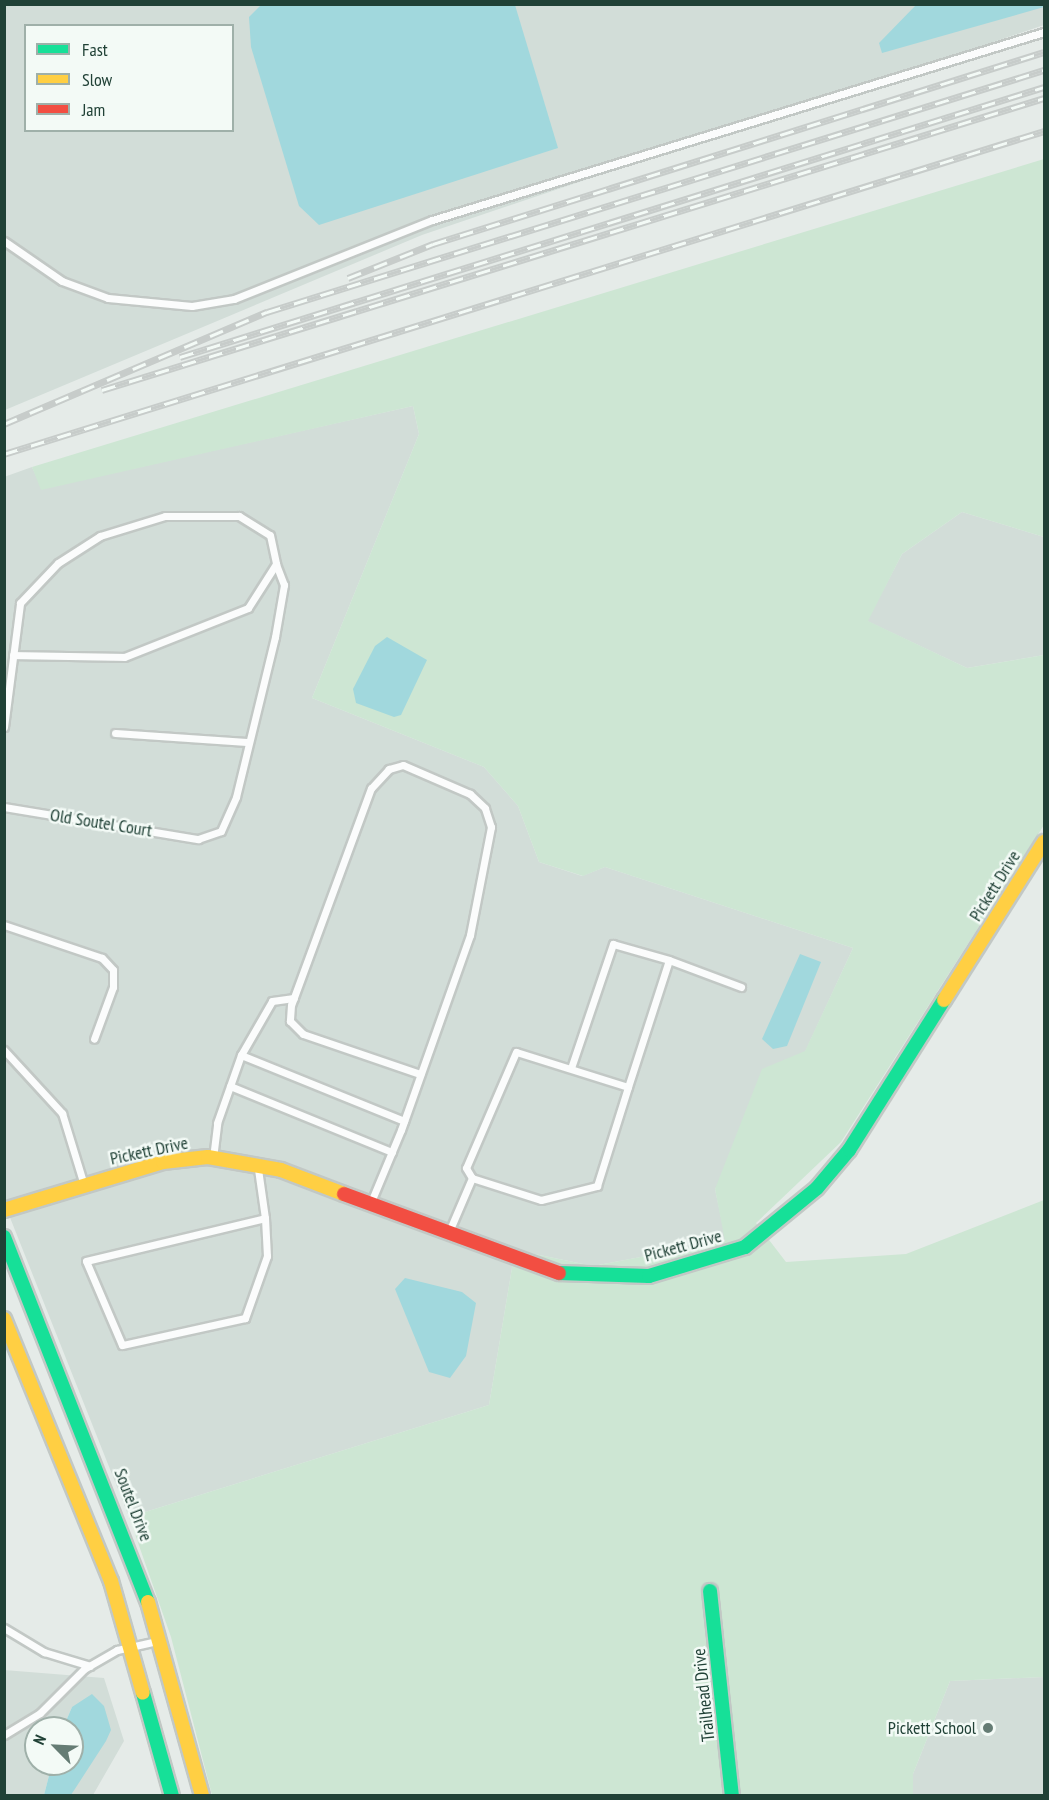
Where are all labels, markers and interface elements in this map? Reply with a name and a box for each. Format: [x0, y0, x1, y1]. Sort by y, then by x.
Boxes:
legend [24, 24, 234, 132]
text: Fast [82, 38, 108, 61]
text: Slow [82, 68, 112, 91]
text: Jam [82, 98, 105, 121]
street label: Old Soutel Court [49, 804, 153, 842]
street label: Pickett Drive [965, 847, 1025, 925]
street label: Pickett Drive [108, 1132, 190, 1170]
street label: Pickett Drive [642, 1225, 724, 1267]
street label: Soutel Drive [109, 1466, 157, 1544]
street label: Trailhead Drive [688, 1647, 720, 1743]
north arrow [24, 1716, 84, 1776]
place label: Pickett School [888, 1717, 976, 1739]
marker: Pickett School [981, 1721, 995, 1735]
text: N [28, 1731, 50, 1748]

